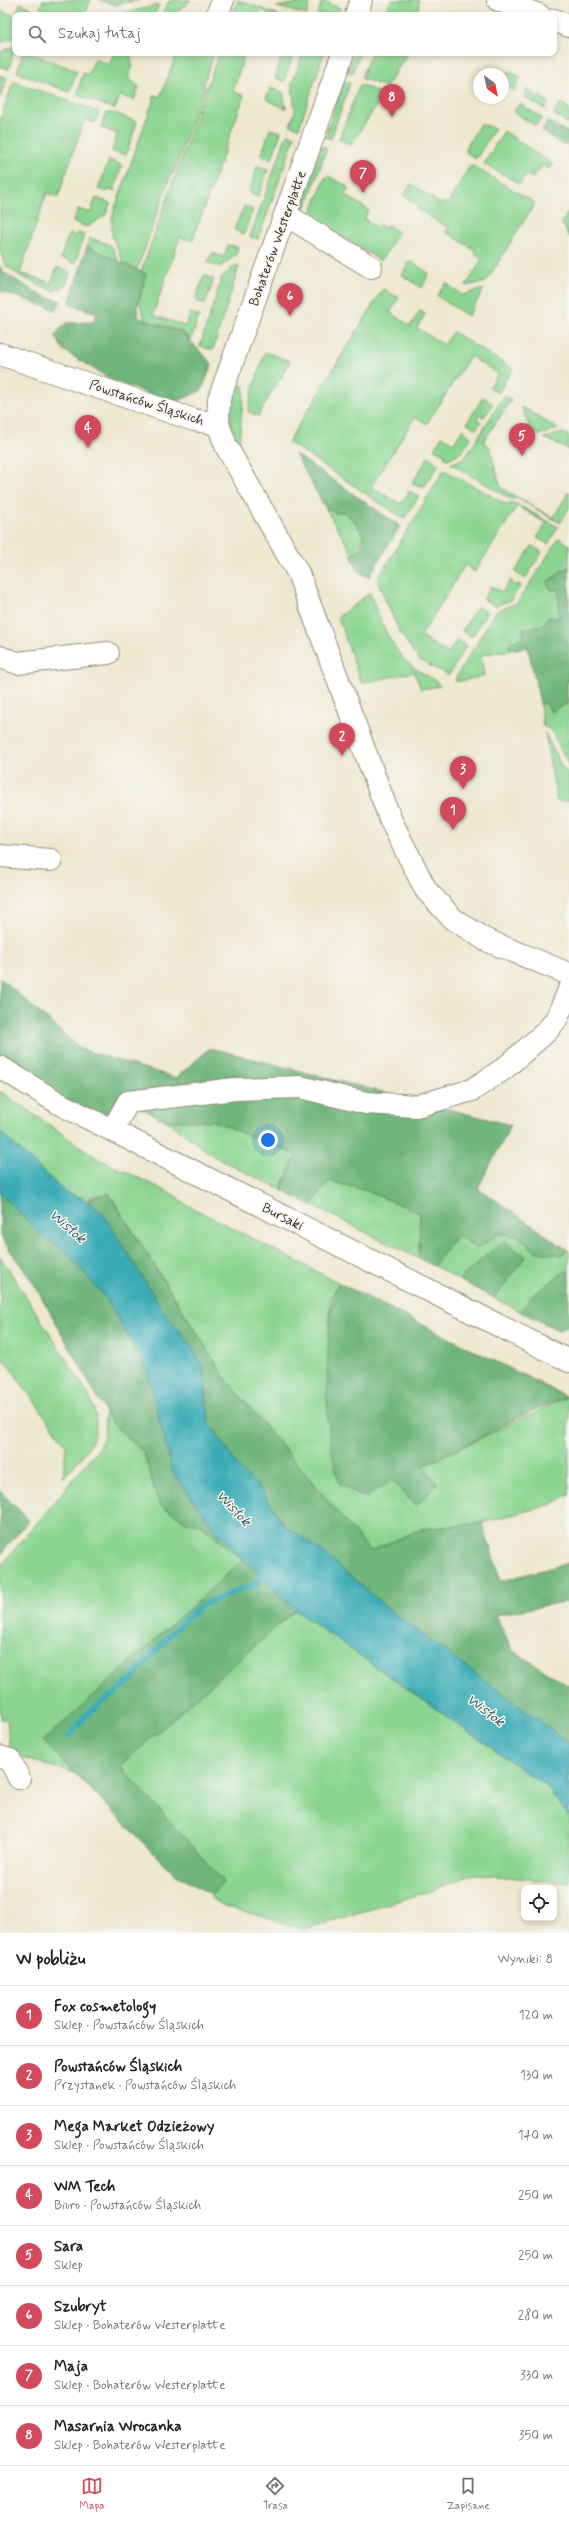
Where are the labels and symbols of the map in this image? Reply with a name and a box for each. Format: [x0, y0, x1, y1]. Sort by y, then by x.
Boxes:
north arrow [473, 68, 509, 104]
pin: 8 [379, 84, 405, 117]
pin: 7 [350, 160, 376, 193]
street label: Bohaterów Westerplatte [245, 168, 311, 309]
pin: 6 [277, 283, 303, 316]
street label: Powstańców Śląskich [87, 376, 207, 430]
pin: 4 [75, 415, 101, 448]
pin: 5 [509, 423, 535, 456]
pin: 2 [329, 723, 355, 756]
pin: 3 [450, 756, 476, 789]
pin: 1 [440, 797, 466, 830]
your location [258, 1130, 278, 1150]
street label: Bursaki [259, 1199, 306, 1235]
water label: Wisłok [45, 1205, 91, 1249]
water label: Wisłok [211, 1486, 256, 1532]
water label: Wisłok [462, 1690, 510, 1733]

